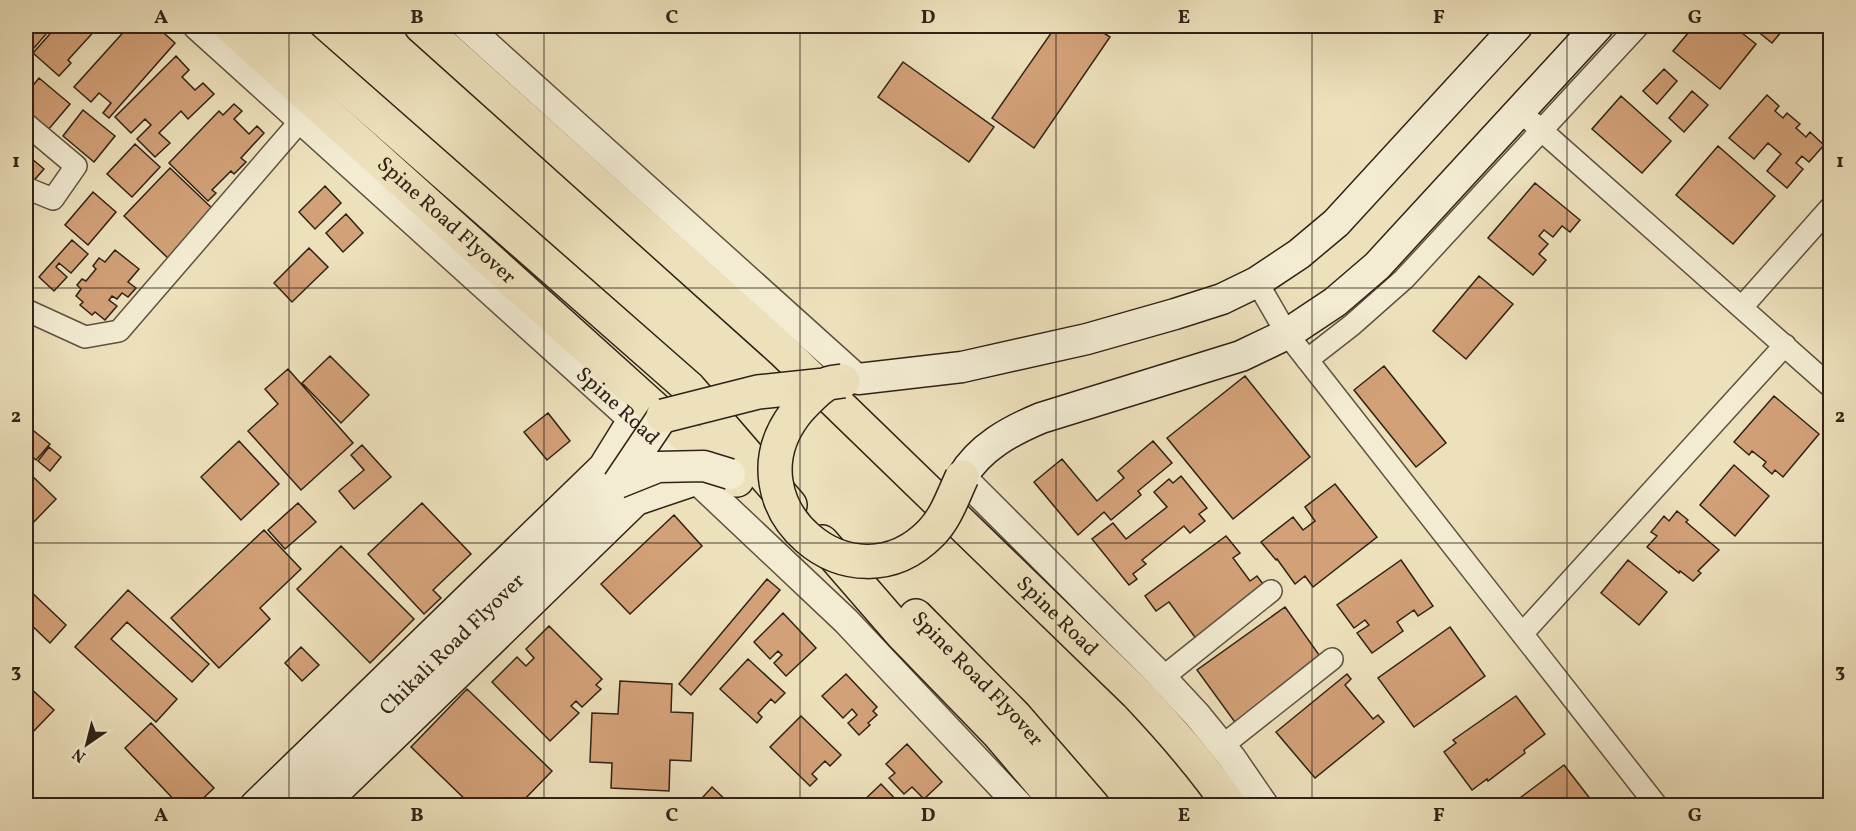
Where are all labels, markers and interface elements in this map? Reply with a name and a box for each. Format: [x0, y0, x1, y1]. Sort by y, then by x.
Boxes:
text: A [154, 4, 168, 32]
text: B [410, 4, 424, 32]
text: C [666, 4, 679, 32]
text: D [921, 4, 935, 32]
text: E [1178, 4, 1190, 32]
text: F [1433, 4, 1445, 32]
text: G [1688, 4, 1702, 32]
text: 1 [12, 148, 20, 176]
text: 1 [1836, 148, 1844, 176]
street label: Spine Road Flyover [370, 150, 522, 291]
street label: Spine Road [569, 360, 666, 452]
text: 2 [11, 403, 21, 431]
text: 2 [1835, 403, 1845, 431]
street label: Chikali Road Flyover [373, 567, 532, 722]
street label: Spine Road [1010, 570, 1104, 663]
street label: Spine Road Flyover [905, 605, 1050, 753]
text: 3 [11, 658, 21, 686]
text: 3 [1835, 658, 1845, 686]
north arrow [57, 714, 117, 774]
text: N [68, 742, 91, 767]
text: A [154, 802, 168, 830]
text: B [410, 802, 424, 830]
text: C [666, 802, 679, 830]
text: D [921, 802, 935, 830]
text: E [1178, 802, 1190, 830]
text: F [1433, 802, 1445, 830]
text: G [1688, 802, 1702, 830]

